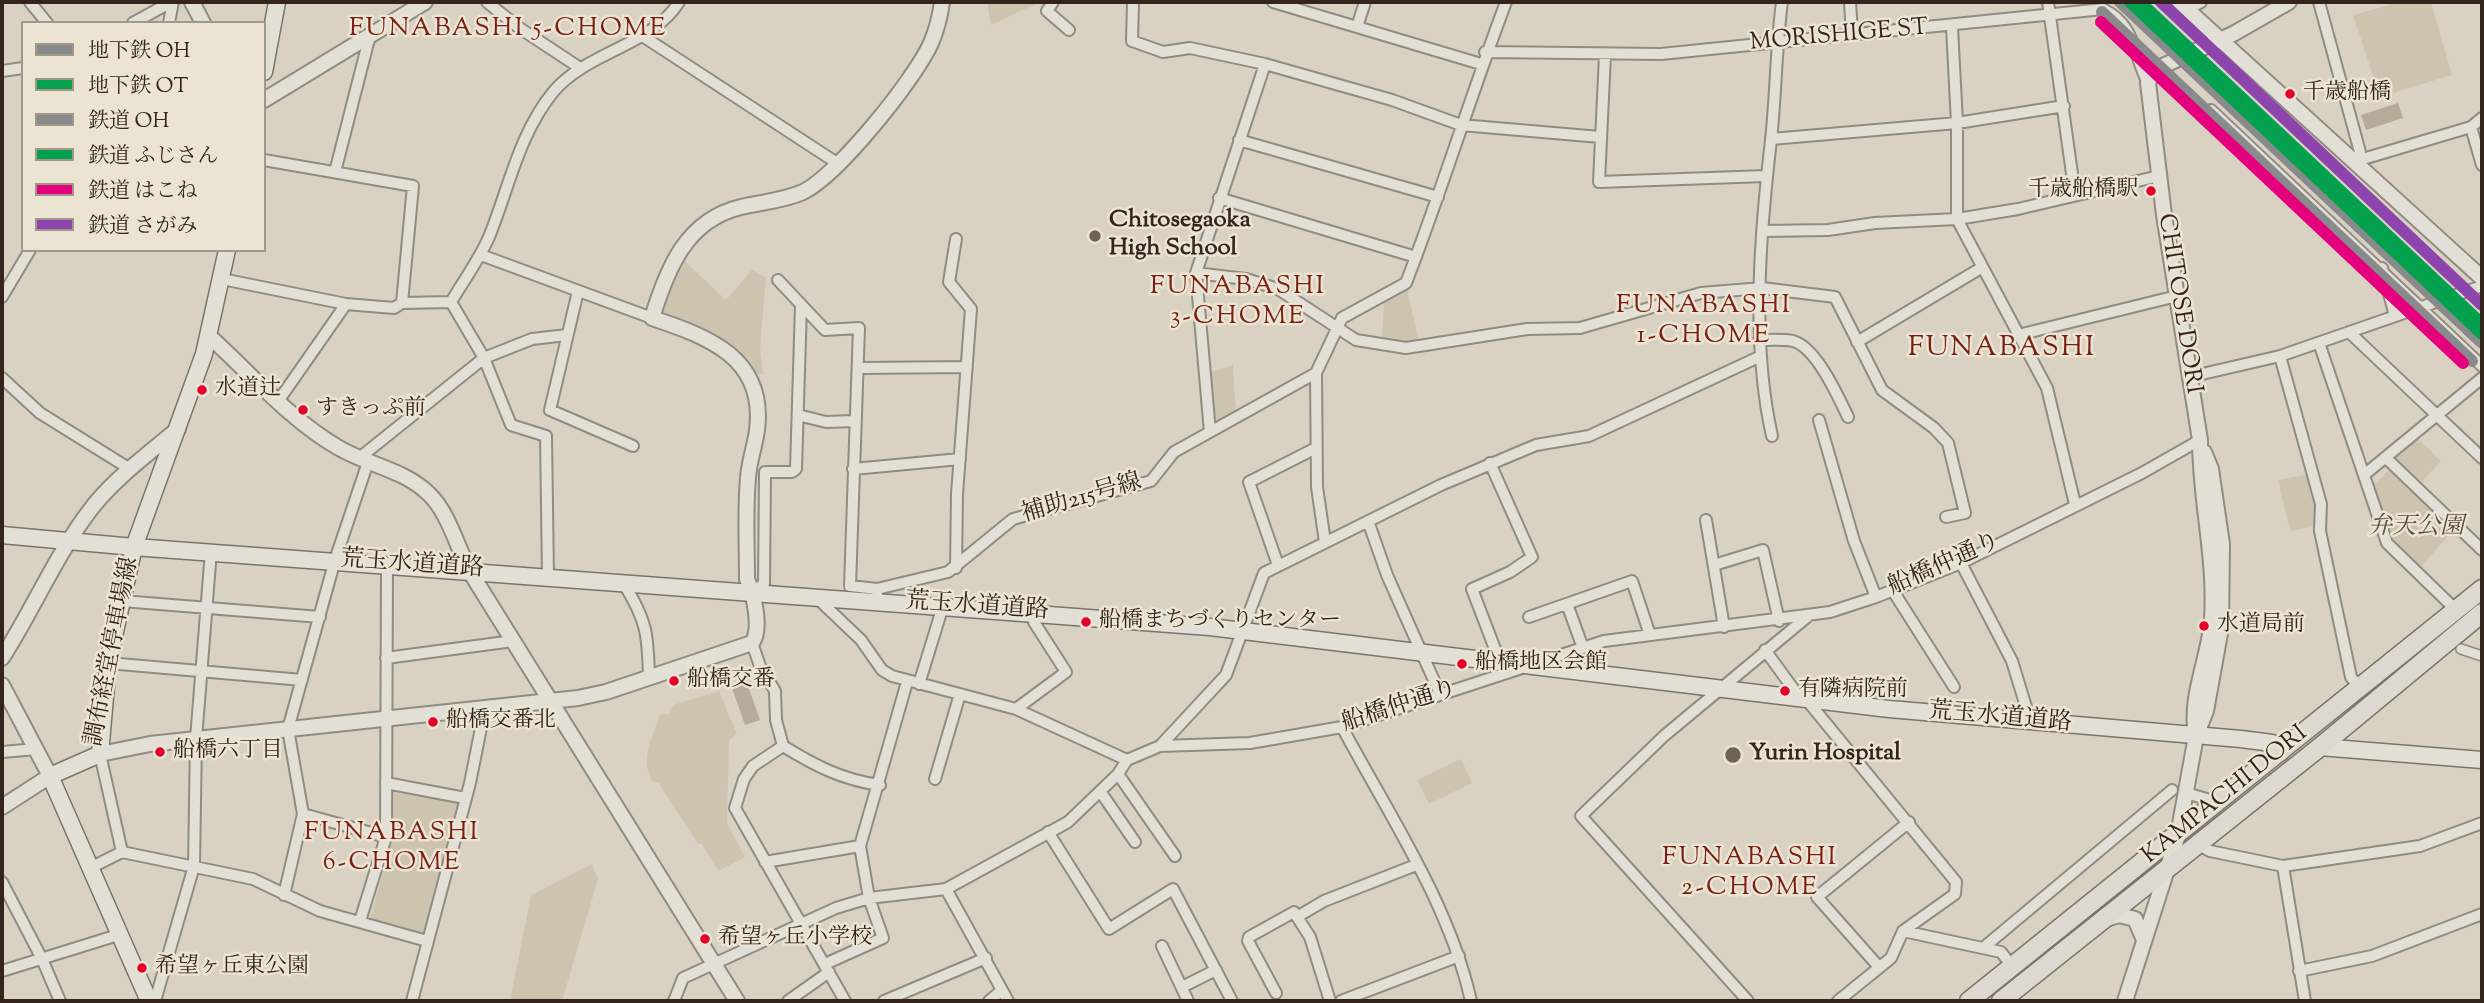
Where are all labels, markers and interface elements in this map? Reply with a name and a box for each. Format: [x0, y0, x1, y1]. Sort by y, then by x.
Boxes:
district label: FUNABASHI 5-CHOME [351, 15, 665, 47]
street label: MORISHIGE ST [1749, 15, 1929, 59]
legend [21, 21, 266, 252]
text: 地下鉄 OH [88, 37, 190, 67]
text: 地下鉄 OT [88, 72, 188, 102]
place label: 千歳船橋 [2303, 81, 2391, 107]
marker: 千歳船橋 [2283, 87, 2297, 101]
text: 鉄道 OH [88, 107, 169, 137]
text: 鉄道 ふじさん [88, 142, 218, 172]
text: 鉄道 はこね [88, 177, 197, 207]
place label: 千歳船橋駅 [2028, 178, 2138, 204]
marker: 千歳船橋駅 [2144, 184, 2158, 198]
place label: Chitosegaoka High School [1109, 208, 1251, 264]
text: 鉄道 さがみ [88, 212, 197, 242]
street label: CHITOSE DORI [2150, 212, 2206, 396]
marker: Chitosegaoka High School [1087, 228, 1103, 244]
district label: FUNABASHI 3-CHOME [1151, 273, 1325, 334]
district label: FUNABASHI 1-CHOME [1617, 292, 1791, 354]
district label: FUNABASHI [1909, 333, 2095, 367]
place label: 水道辻 [215, 377, 281, 403]
marker: 水道辻 [195, 383, 209, 397]
place label: すきっぷ前 [316, 397, 426, 423]
marker: すきっぷ前 [296, 403, 310, 417]
street label: 補助215号線 [1019, 469, 1145, 531]
park label: 弁天公園 [2368, 515, 2464, 543]
street label: 船橋仲通り [1884, 528, 2006, 604]
street label: 荒玉水道道路 [339, 547, 485, 585]
street label: 調布経堂停車場線 [82, 555, 146, 749]
street label: 荒玉水道道路 [904, 589, 1050, 627]
place label: 船橋まちづくりセンター [1099, 609, 1341, 635]
place label: 水道局前 [2217, 613, 2305, 639]
marker: 船橋まちづくりセンター [1079, 615, 1093, 629]
marker: 水道局前 [2197, 619, 2211, 633]
place label: 船橋地区会館 [1475, 651, 1607, 677]
marker: 船橋地区会館 [1455, 657, 1469, 671]
place label: 船橋交番 [687, 668, 775, 694]
marker: 船橋交番 [667, 674, 681, 688]
street label: 船橋仲通り [1338, 676, 1462, 740]
place label: 有隣病院前 [1798, 678, 1908, 704]
marker: 有隣病院前 [1778, 684, 1792, 698]
street label: 荒玉水道道路 [1927, 698, 2073, 740]
place label: 船橋交番北 [446, 709, 556, 735]
marker: 船橋交番北 [426, 715, 440, 729]
street label: KAMPACHI DORI [2137, 720, 2315, 872]
place label: 船橋六丁目 [173, 739, 283, 765]
place label: Yurin Hospital [1749, 741, 1901, 769]
marker: 船橋六丁目 [153, 745, 167, 759]
marker: Yurin Hospital [1723, 745, 1743, 765]
district label: FUNABASHI 6-CHOME [305, 819, 479, 880]
district label: FUNABASHI 2-CHOME [1663, 844, 1837, 906]
place label: 希望ヶ丘小学校 [718, 926, 872, 952]
marker: 希望ヶ丘小学校 [698, 932, 712, 946]
place label: 希望ヶ丘東公園 [155, 955, 309, 981]
marker: 希望ヶ丘東公園 [135, 961, 149, 975]

